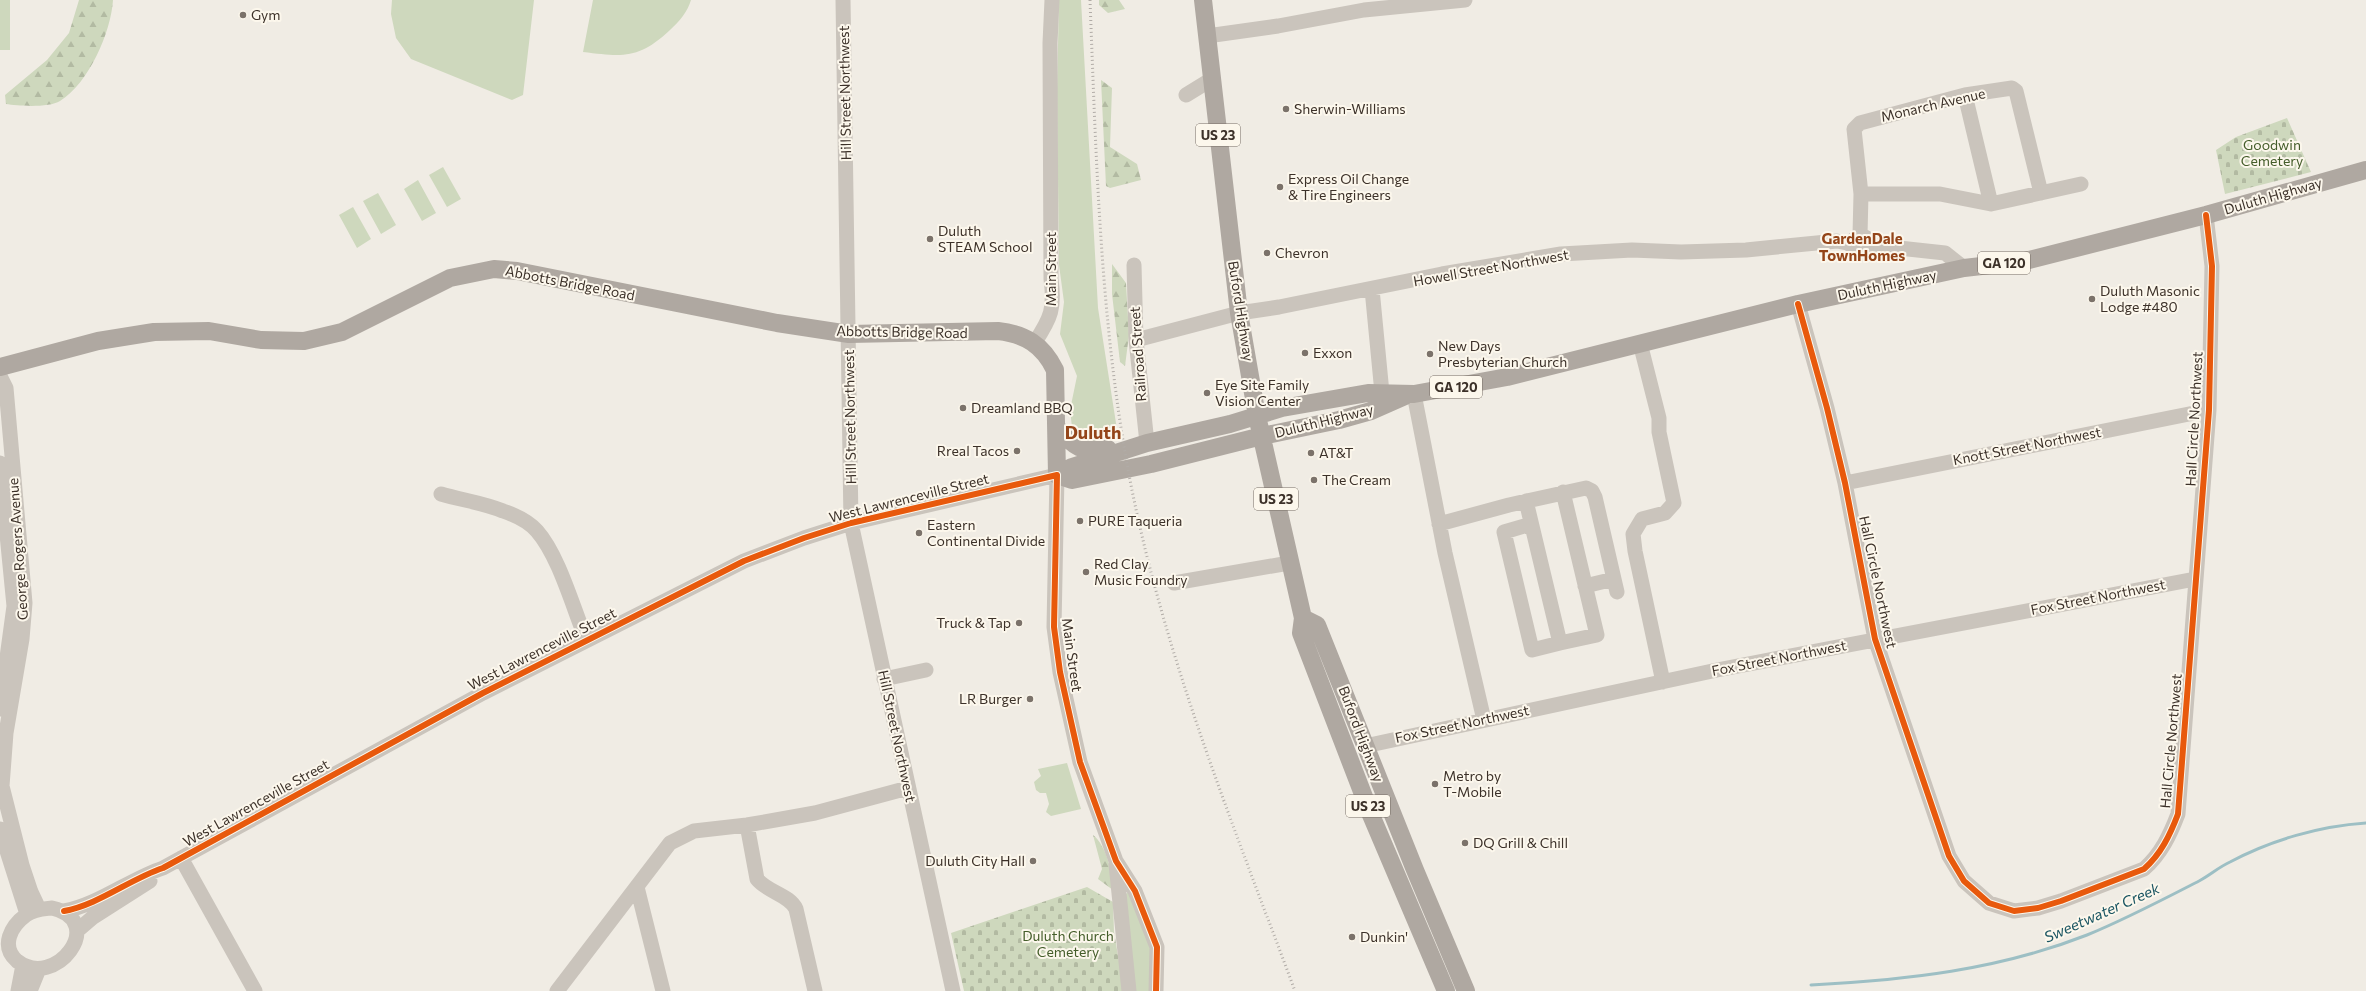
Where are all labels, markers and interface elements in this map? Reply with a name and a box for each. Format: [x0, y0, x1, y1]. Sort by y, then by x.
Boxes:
place label: Gym [251, 6, 280, 23]
marker: Gym [238, 10, 248, 20]
street label: Hill Street Northwest [835, 25, 854, 160]
street label: Monarch Avenue [1879, 84, 1987, 125]
place label: Sherwin-Williams [1294, 100, 1406, 117]
marker: Sherwin-Williams [1281, 104, 1291, 114]
road number: US 23 [1196, 124, 1240, 146]
park label: Goodwin Cemetery [2241, 136, 2303, 169]
place label: Express Oil Change & Tire Engineers [1288, 170, 1409, 203]
street label: Duluth Highway [2222, 173, 2324, 218]
marker: Express Oil Change & Tire Engineers [1275, 182, 1285, 192]
place label: Duluth STEAM School [938, 222, 1033, 255]
district label: GardenDale TownHomes [1819, 229, 1905, 264]
street label: Main Street [1042, 232, 1059, 306]
marker: Duluth STEAM School [925, 234, 935, 244]
place label: Chevron [1275, 244, 1329, 261]
street label: Howell Street Northwest [1412, 245, 1570, 290]
marker: Chevron [1262, 248, 1272, 258]
road number: GA 120 [1978, 252, 2030, 274]
street label: Buford Highway [1225, 259, 1258, 362]
street label: Abbotts Bridge Road [504, 262, 636, 303]
street label: Duluth Highway [1836, 266, 1938, 303]
place label: Duluth Masonic Lodge #480 [2100, 282, 2200, 315]
marker: Duluth Masonic Lodge #480 [2087, 294, 2097, 304]
street label: Railroad Street [1126, 306, 1149, 402]
street label: Abbotts Bridge Road [836, 322, 968, 341]
place label: New Days Presbyterian Church [1438, 337, 1567, 370]
place label: Exxon [1313, 344, 1352, 361]
marker: Exxon [1300, 348, 1310, 358]
street label: Hill Street Northwest [840, 349, 859, 484]
marker: New Days Presbyterian Church [1425, 349, 1435, 359]
street label: Hall Circle Northwest [2181, 351, 2206, 487]
place label: Eye Site Family Vision Center [1215, 376, 1309, 409]
road number: GA 120 [1430, 376, 1482, 398]
marker: Eye Site Family Vision Center [1202, 388, 1212, 398]
place label: Dreamland BBQ [971, 399, 1073, 416]
street label: Duluth Highway [1273, 400, 1375, 441]
marker: Dreamland BBQ [958, 403, 968, 413]
district label: Duluth [1065, 421, 1121, 443]
street label: Knott Street Northwest [1951, 423, 2103, 468]
place label: Rreal Tacos [937, 442, 1009, 459]
place label: AT&T [1319, 444, 1353, 461]
marker: Rreal Tacos [1012, 446, 1022, 456]
marker: AT&T [1306, 448, 1316, 458]
street label: West Lawrenceville Street [827, 469, 991, 526]
place label: The Cream [1322, 471, 1391, 488]
marker: The Cream [1309, 475, 1319, 485]
street label: George Rogers Avenue [4, 477, 31, 621]
road number: US 23 [1254, 488, 1298, 510]
place label: PURE Taqueria [1088, 512, 1182, 529]
street label: Hall Circle Northwest [1856, 514, 1901, 650]
place label: Eastern Continental Divide [927, 516, 1045, 549]
marker: PURE Taqueria [1075, 516, 1085, 526]
marker: Eastern Continental Divide [914, 528, 924, 538]
place label: Red Clay Music Foundry [1094, 555, 1188, 588]
marker: Red Clay Music Foundry [1081, 567, 1091, 577]
street label: Fox Street Northwest [2029, 575, 2167, 618]
street label: West Lawrenceville Street [465, 604, 619, 693]
place label: Truck & Tap [936, 614, 1011, 631]
street label: Main Street [1059, 617, 1086, 693]
marker: Truck & Tap [1014, 618, 1024, 628]
street label: Fox Street Northwest [1710, 636, 1848, 679]
street label: Hill Street Northwest [875, 668, 920, 804]
street label: Hall Circle Northwest [2156, 673, 2185, 809]
street label: Buford Highway [1335, 683, 1388, 784]
place label: LR Burger [959, 690, 1022, 707]
marker: LR Burger [1025, 694, 1035, 704]
street label: Fox Street Northwest [1393, 701, 1531, 746]
street label: West Lawrenceville Street [180, 755, 332, 850]
place label: Metro by T-Mobile [1443, 767, 1502, 800]
marker: Metro by T-Mobile [1430, 779, 1440, 789]
road number: US 23 [1346, 795, 1390, 817]
place label: DQ Grill & Chill [1473, 834, 1568, 851]
marker: DQ Grill & Chill [1460, 838, 1470, 848]
place label: Duluth City Hall [925, 852, 1025, 869]
marker: Duluth City Hall [1028, 856, 1038, 866]
water label: Sweetwater Creek [2041, 878, 2163, 946]
park label: Duluth Church Cemetery [1022, 927, 1114, 960]
place label: Dunkin' [1360, 928, 1408, 945]
marker: Dunkin' [1347, 932, 1357, 942]

